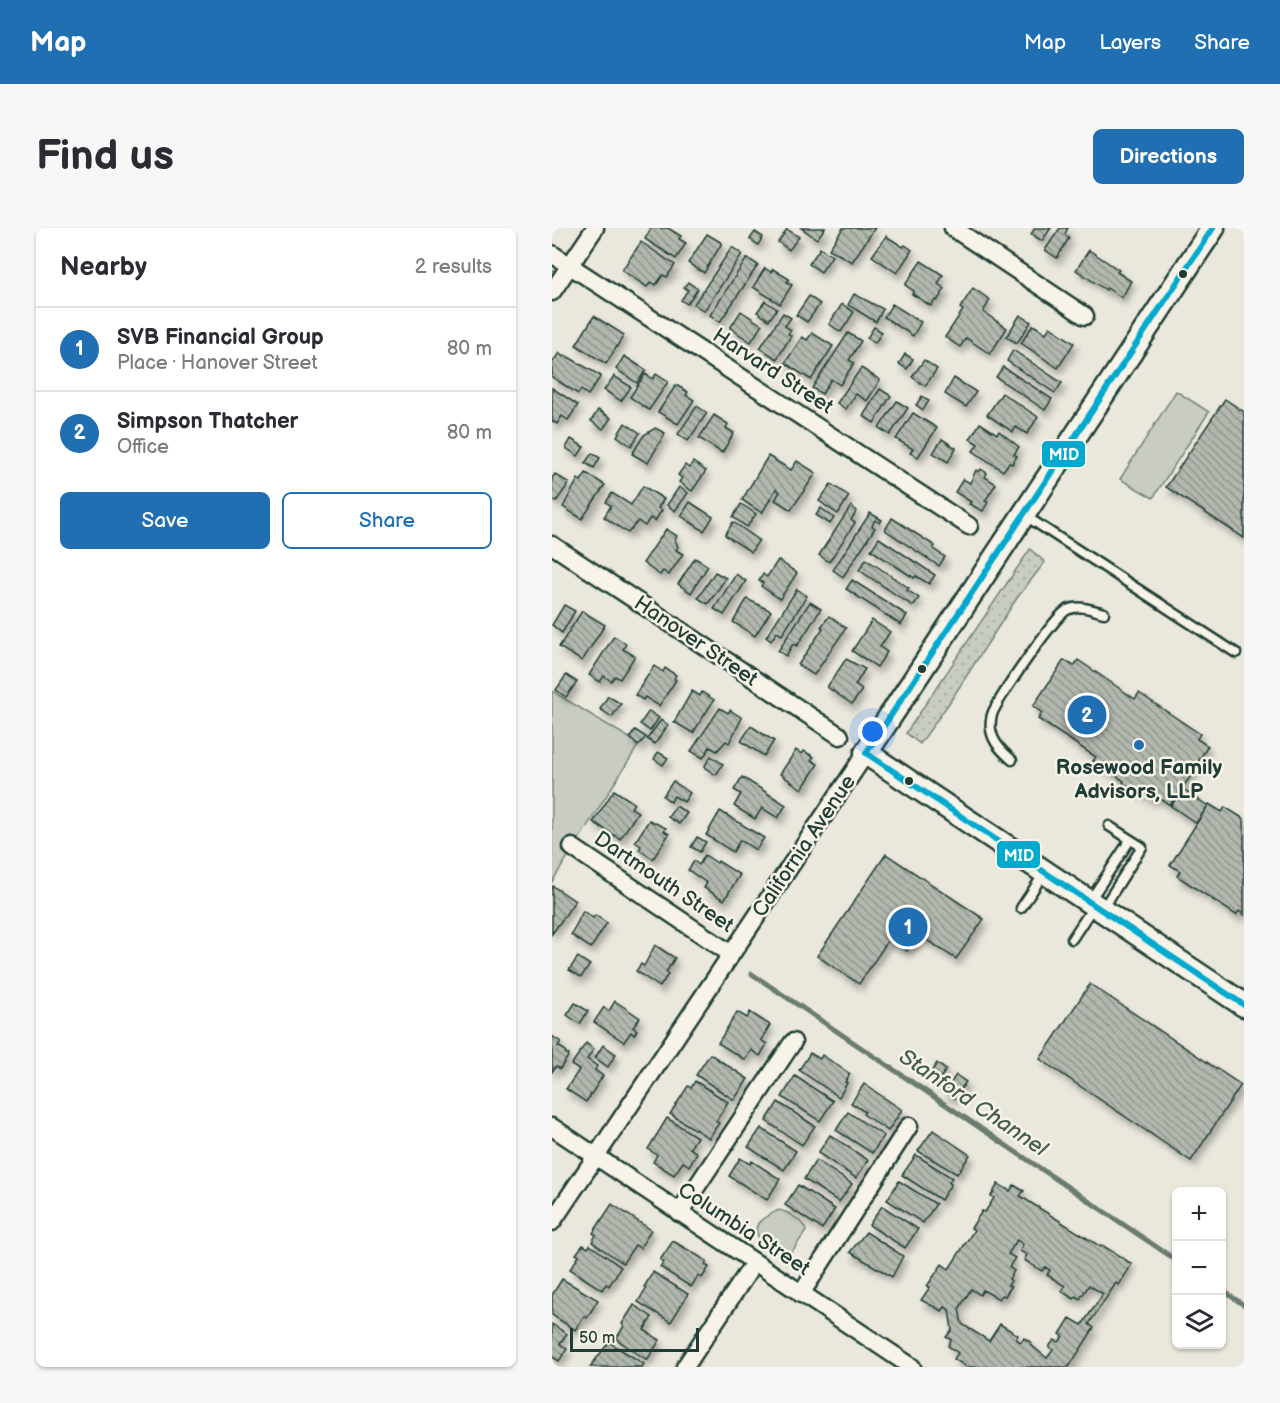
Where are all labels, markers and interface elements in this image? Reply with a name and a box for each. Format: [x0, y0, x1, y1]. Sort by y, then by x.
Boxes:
text: Map [30, 26, 86, 59]
text: Map [1024, 30, 1066, 55]
text: Layers [1099, 30, 1161, 55]
text: Share [1194, 30, 1250, 55]
button: Directions [1093, 129, 1244, 184]
text: Find us [36, 131, 174, 182]
text: Nearby [60, 252, 147, 283]
text: 2 results [415, 255, 492, 279]
unlabelled marker [1177, 268, 1189, 280]
street label: Harvard Street [708, 323, 838, 420]
text: SVB Financial Group [117, 324, 324, 351]
text: 1 [75, 337, 84, 361]
text: 80 m [447, 337, 492, 361]
text: Place · Hanover Street [117, 351, 318, 375]
text: Simpson Thatcher [117, 408, 298, 435]
text: 2 [74, 421, 85, 445]
text: 80 m [447, 421, 492, 445]
text: Office [117, 435, 169, 459]
line badge: MID [1041, 440, 1086, 468]
text: MID [1049, 446, 1079, 465]
button: Save [60, 492, 270, 549]
button: Share [282, 492, 492, 549]
street label: Hanover Street [629, 590, 763, 692]
unlabelled marker [916, 663, 928, 675]
pin: 2 [1068, 692, 1106, 738]
your location [858, 717, 887, 746]
marker: Rosewood Family Advisors, LLP [1132, 738, 1146, 752]
place label: Rosewood Family Advisors, LLP [1056, 755, 1223, 804]
street label: California Avenue [747, 770, 861, 922]
unlabelled marker [903, 775, 915, 787]
street label: Dartmouth Street [589, 826, 739, 938]
line badge: MID [996, 840, 1041, 869]
text: MID [1004, 847, 1034, 866]
pin: 1 [888, 904, 928, 950]
water label: Stanford Channel [894, 1043, 1053, 1163]
street label: Columbia Street [673, 1177, 815, 1281]
map controls [1172, 1187, 1226, 1349]
button: + [1172, 1187, 1226, 1241]
button: − [1172, 1241, 1226, 1295]
button: layers [1172, 1295, 1226, 1349]
scale bar [570, 1325, 699, 1352]
text: 50 m [579, 1329, 615, 1348]

